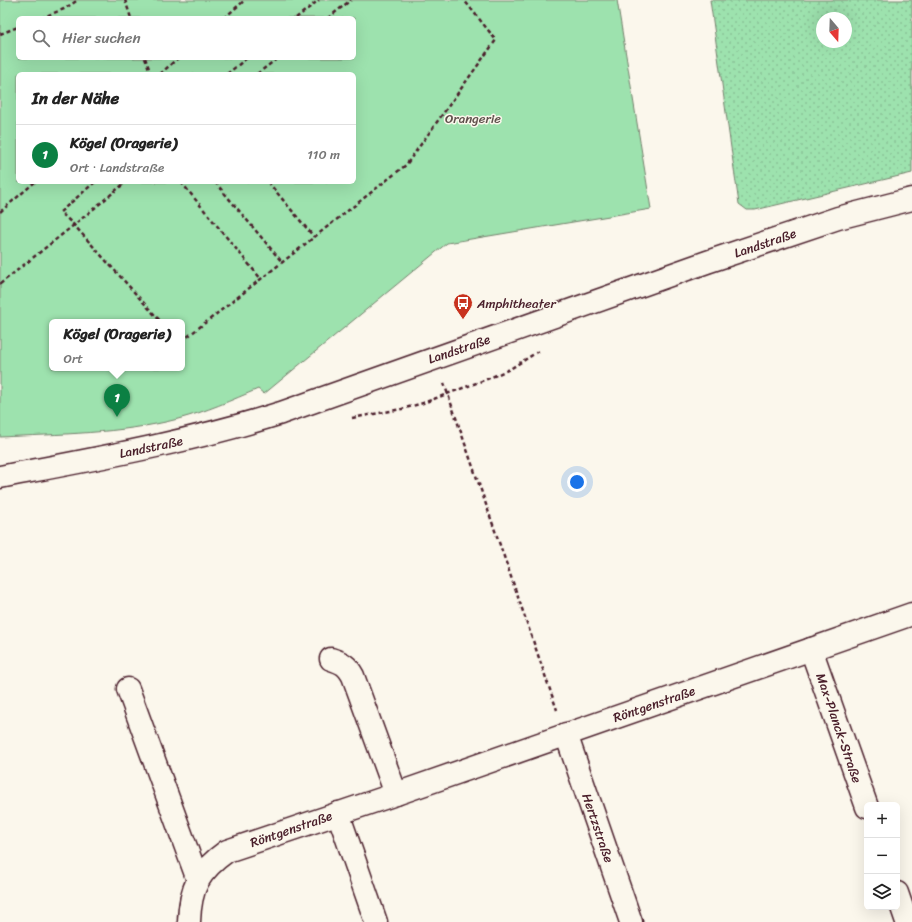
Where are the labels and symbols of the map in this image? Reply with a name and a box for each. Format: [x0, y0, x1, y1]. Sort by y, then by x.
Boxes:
north arrow [816, 12, 852, 48]
park label: Orangerie [445, 107, 501, 130]
street label: Landstraße [731, 222, 799, 264]
bus stop icon: Amphitheater [452, 292, 474, 320]
place label: Amphitheater [476, 292, 556, 315]
street label: Landstraße [425, 328, 493, 370]
pin: 1 [104, 384, 130, 417]
street label: Landstraße [117, 429, 185, 465]
your location [567, 472, 587, 492]
street label: Max-Planck-Straße [809, 670, 869, 786]
street label: Röntgenstraße [610, 679, 698, 729]
street label: Hertzstraße [575, 790, 621, 866]
street label: Röntgenstraße [247, 804, 335, 854]

